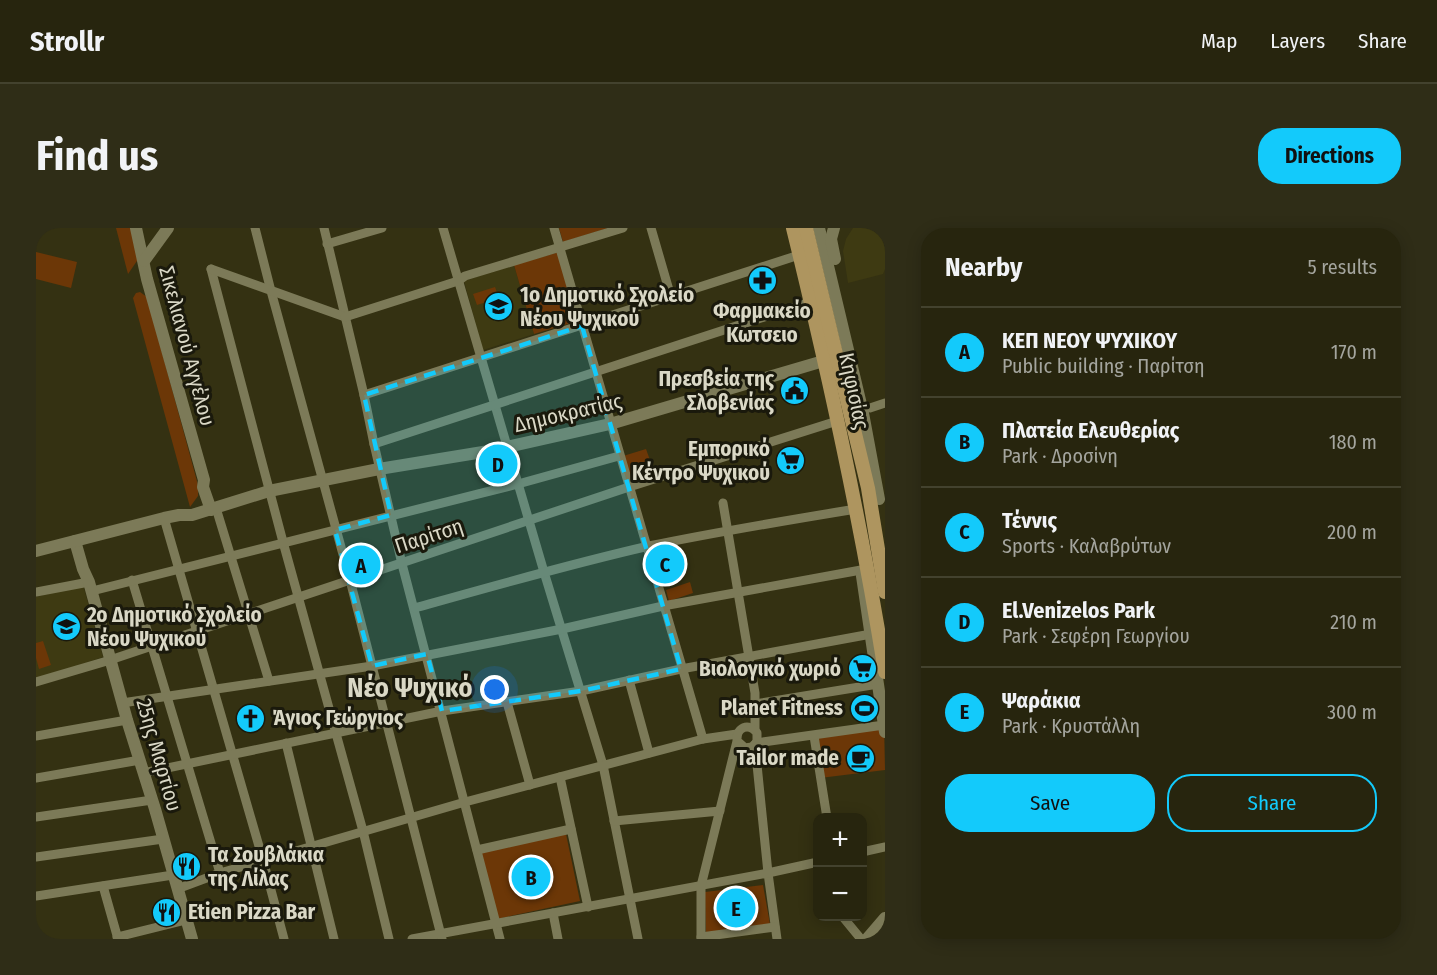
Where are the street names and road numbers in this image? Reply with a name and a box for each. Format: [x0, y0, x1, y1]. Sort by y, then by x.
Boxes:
street label: Σικελιανού Αγγέλου [153, 263, 221, 429]
street label: Κηφισίας [833, 350, 875, 432]
street label: Δημοκρατίας [511, 388, 625, 438]
street label: Παρίτση [391, 513, 467, 559]
street label: 25ης Μαρτίου [131, 696, 187, 814]

